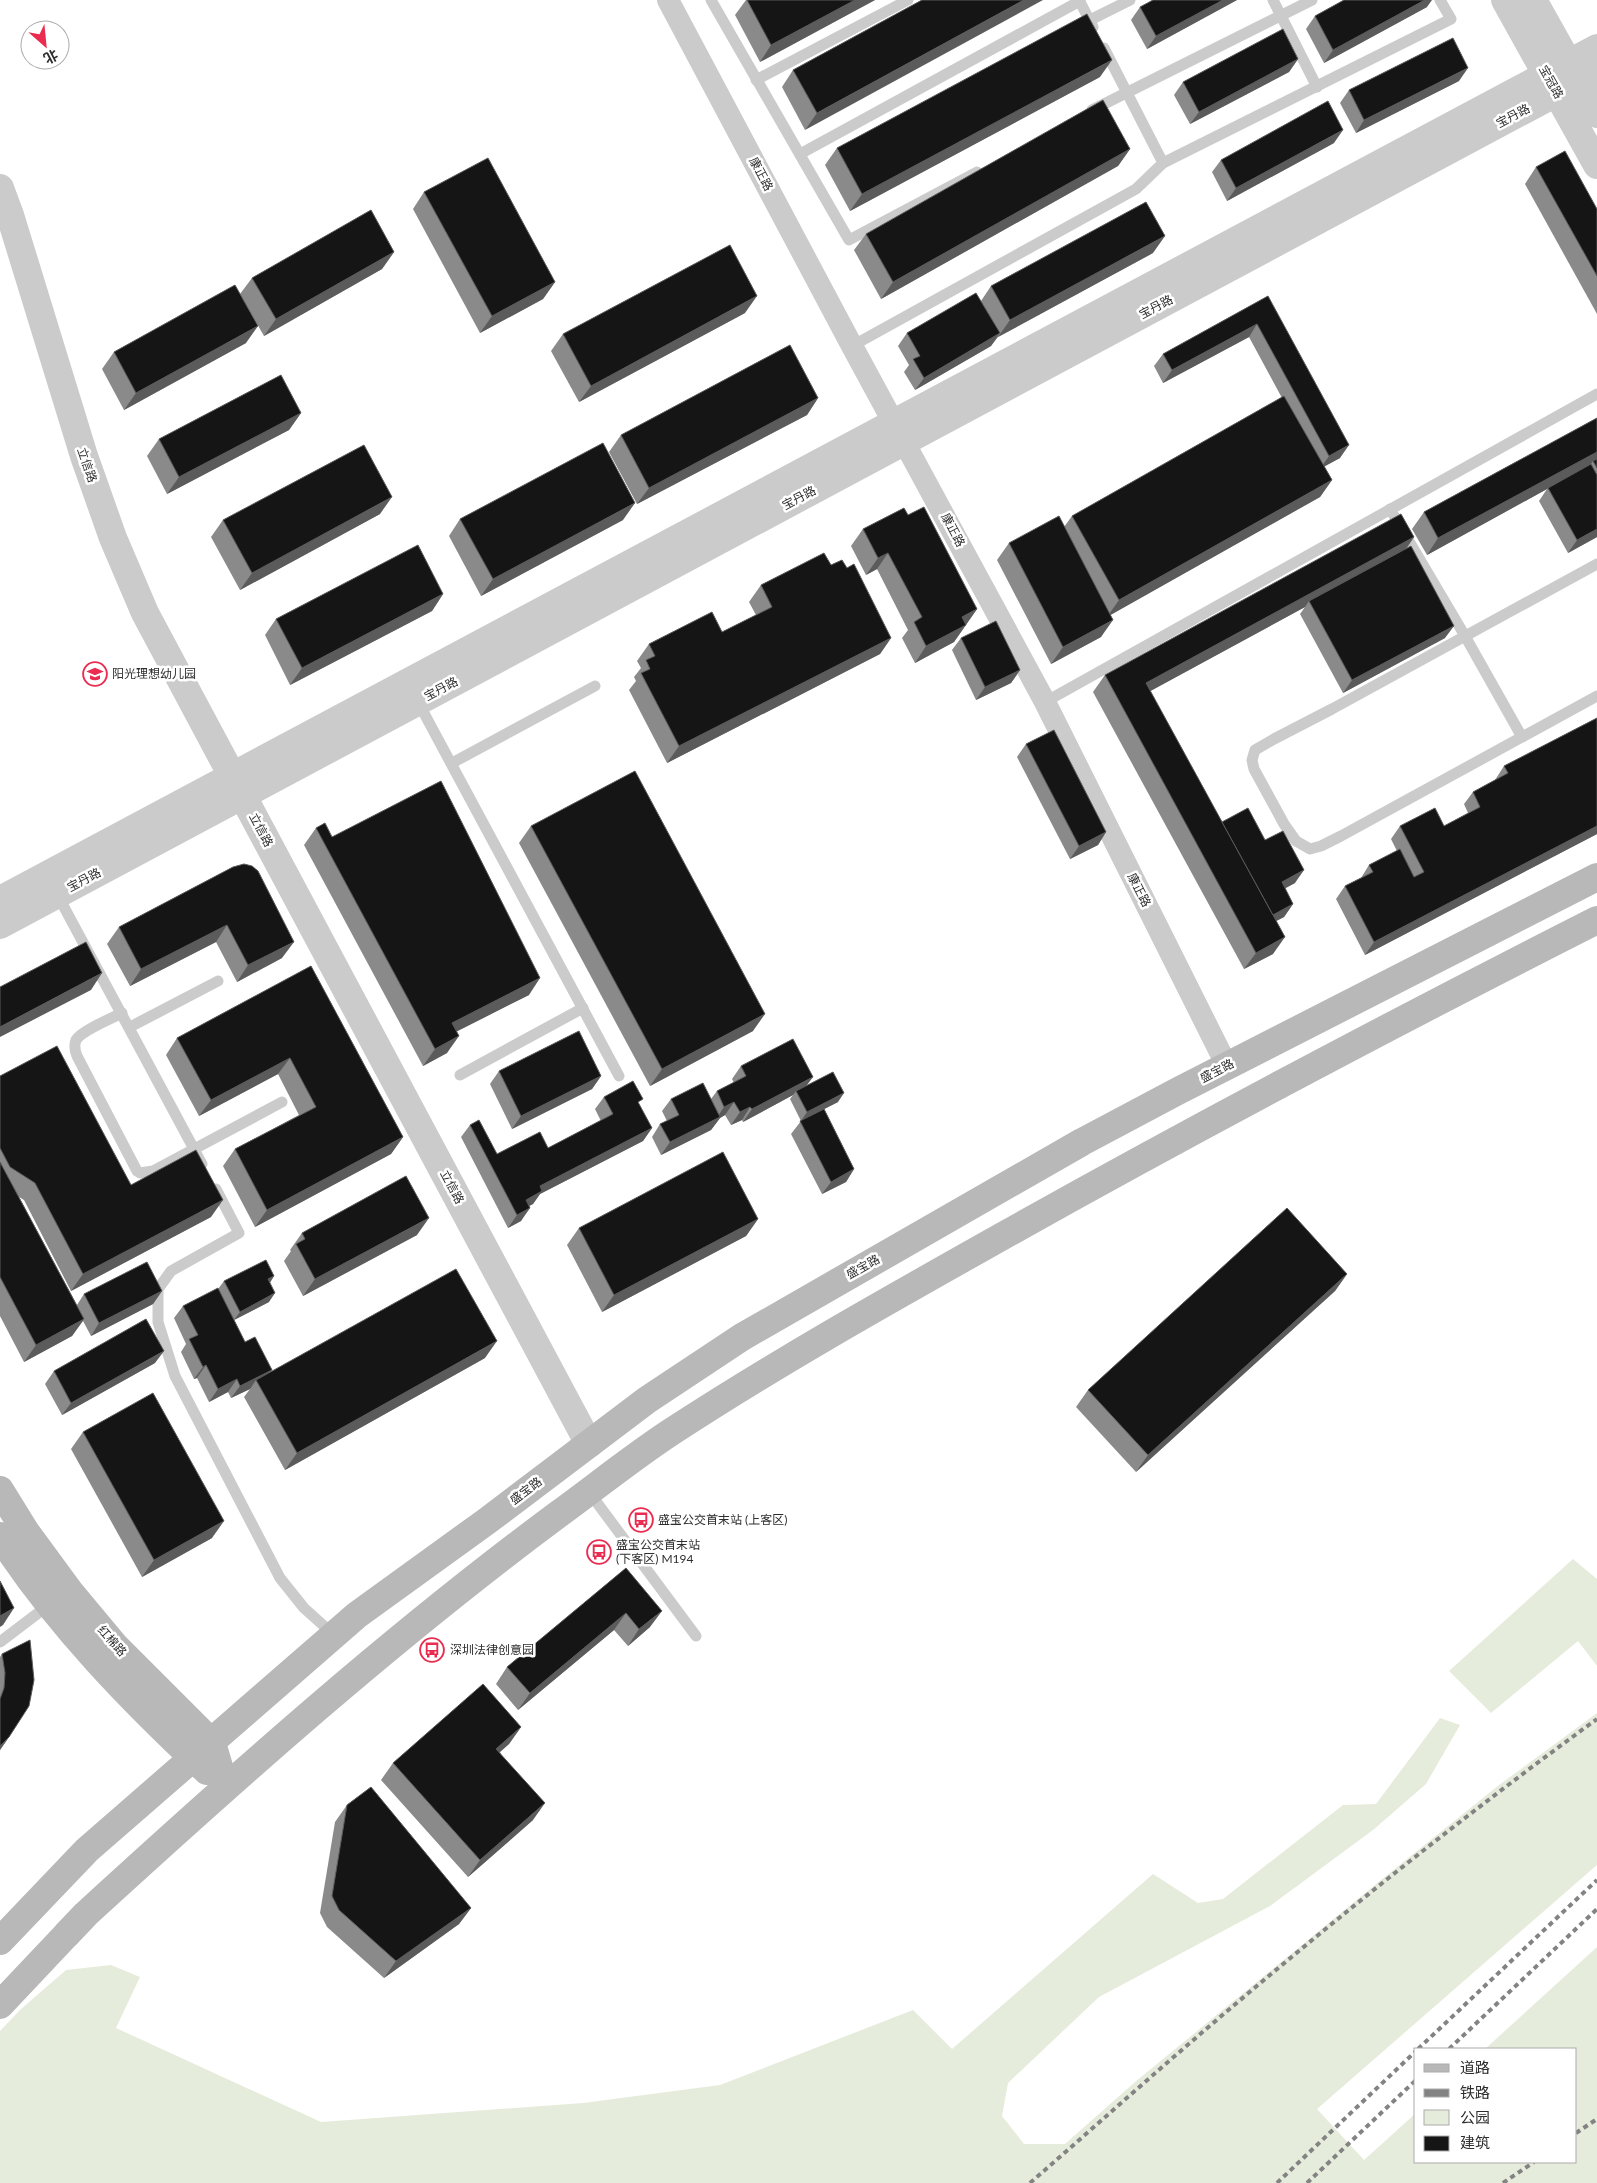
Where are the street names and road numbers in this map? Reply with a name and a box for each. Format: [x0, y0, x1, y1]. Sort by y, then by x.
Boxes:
street label: 宝冠路 [1536, 62, 1567, 101]
street label: 宝丹路 [1493, 100, 1532, 131]
street label: 康正路 [746, 154, 777, 193]
street label: 宝丹路 [1136, 291, 1175, 322]
street label: 立信路 [75, 445, 100, 484]
street label: 宝丹路 [779, 482, 818, 513]
street label: 康正路 [938, 510, 969, 549]
street label: 宝丹路 [421, 673, 460, 704]
street label: 立信路 [246, 810, 277, 849]
street label: 宝丹路 [64, 864, 103, 895]
street label: 康正路 [1125, 870, 1154, 909]
street label: 盛宝路 [1197, 1056, 1236, 1085]
street label: 立信路 [437, 1167, 468, 1206]
street label: 盛宝路 [843, 1251, 882, 1282]
street label: 盛宝路 [507, 1474, 545, 1507]
street label: 红棉路 [95, 1622, 130, 1659]

